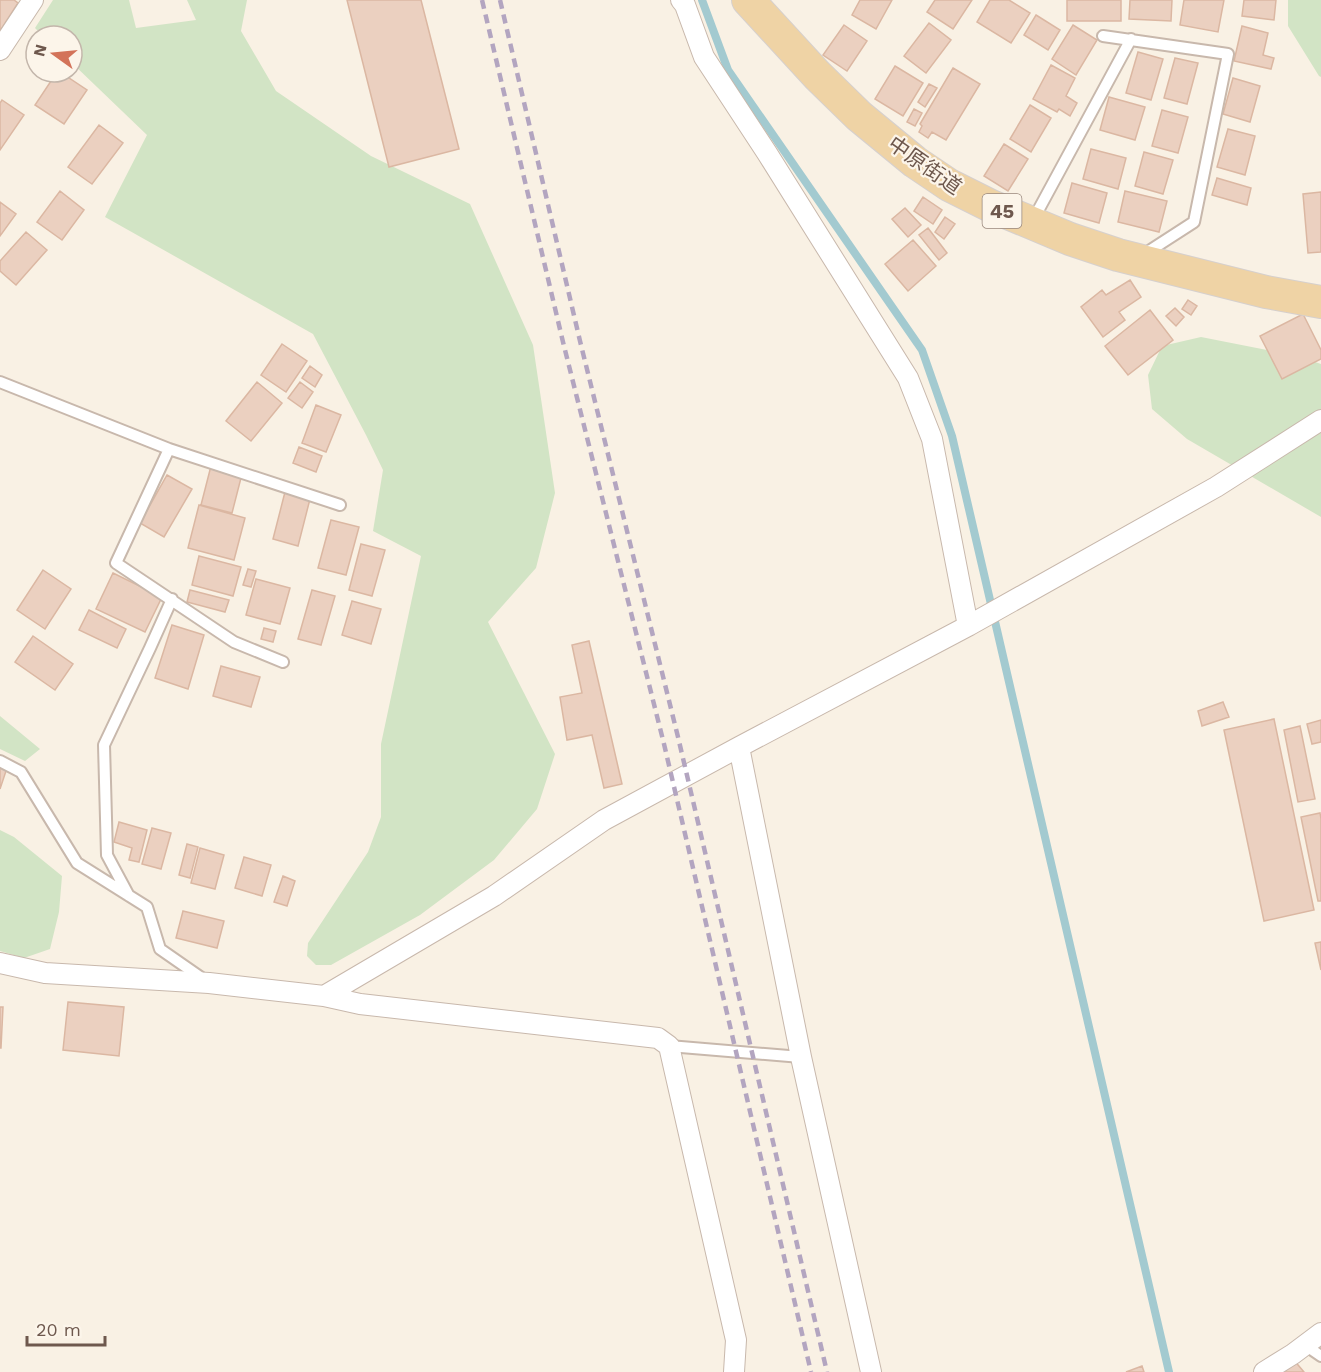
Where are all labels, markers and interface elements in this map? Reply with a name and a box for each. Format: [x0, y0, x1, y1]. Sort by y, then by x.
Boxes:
north arrow [24, 24, 84, 84]
text: N [29, 42, 51, 58]
street label: 中原街道 [883, 131, 967, 199]
road number: 45 [982, 194, 1022, 228]
scale bar [27, 1309, 105, 1347]
text: 20 m [36, 1319, 81, 1340]

